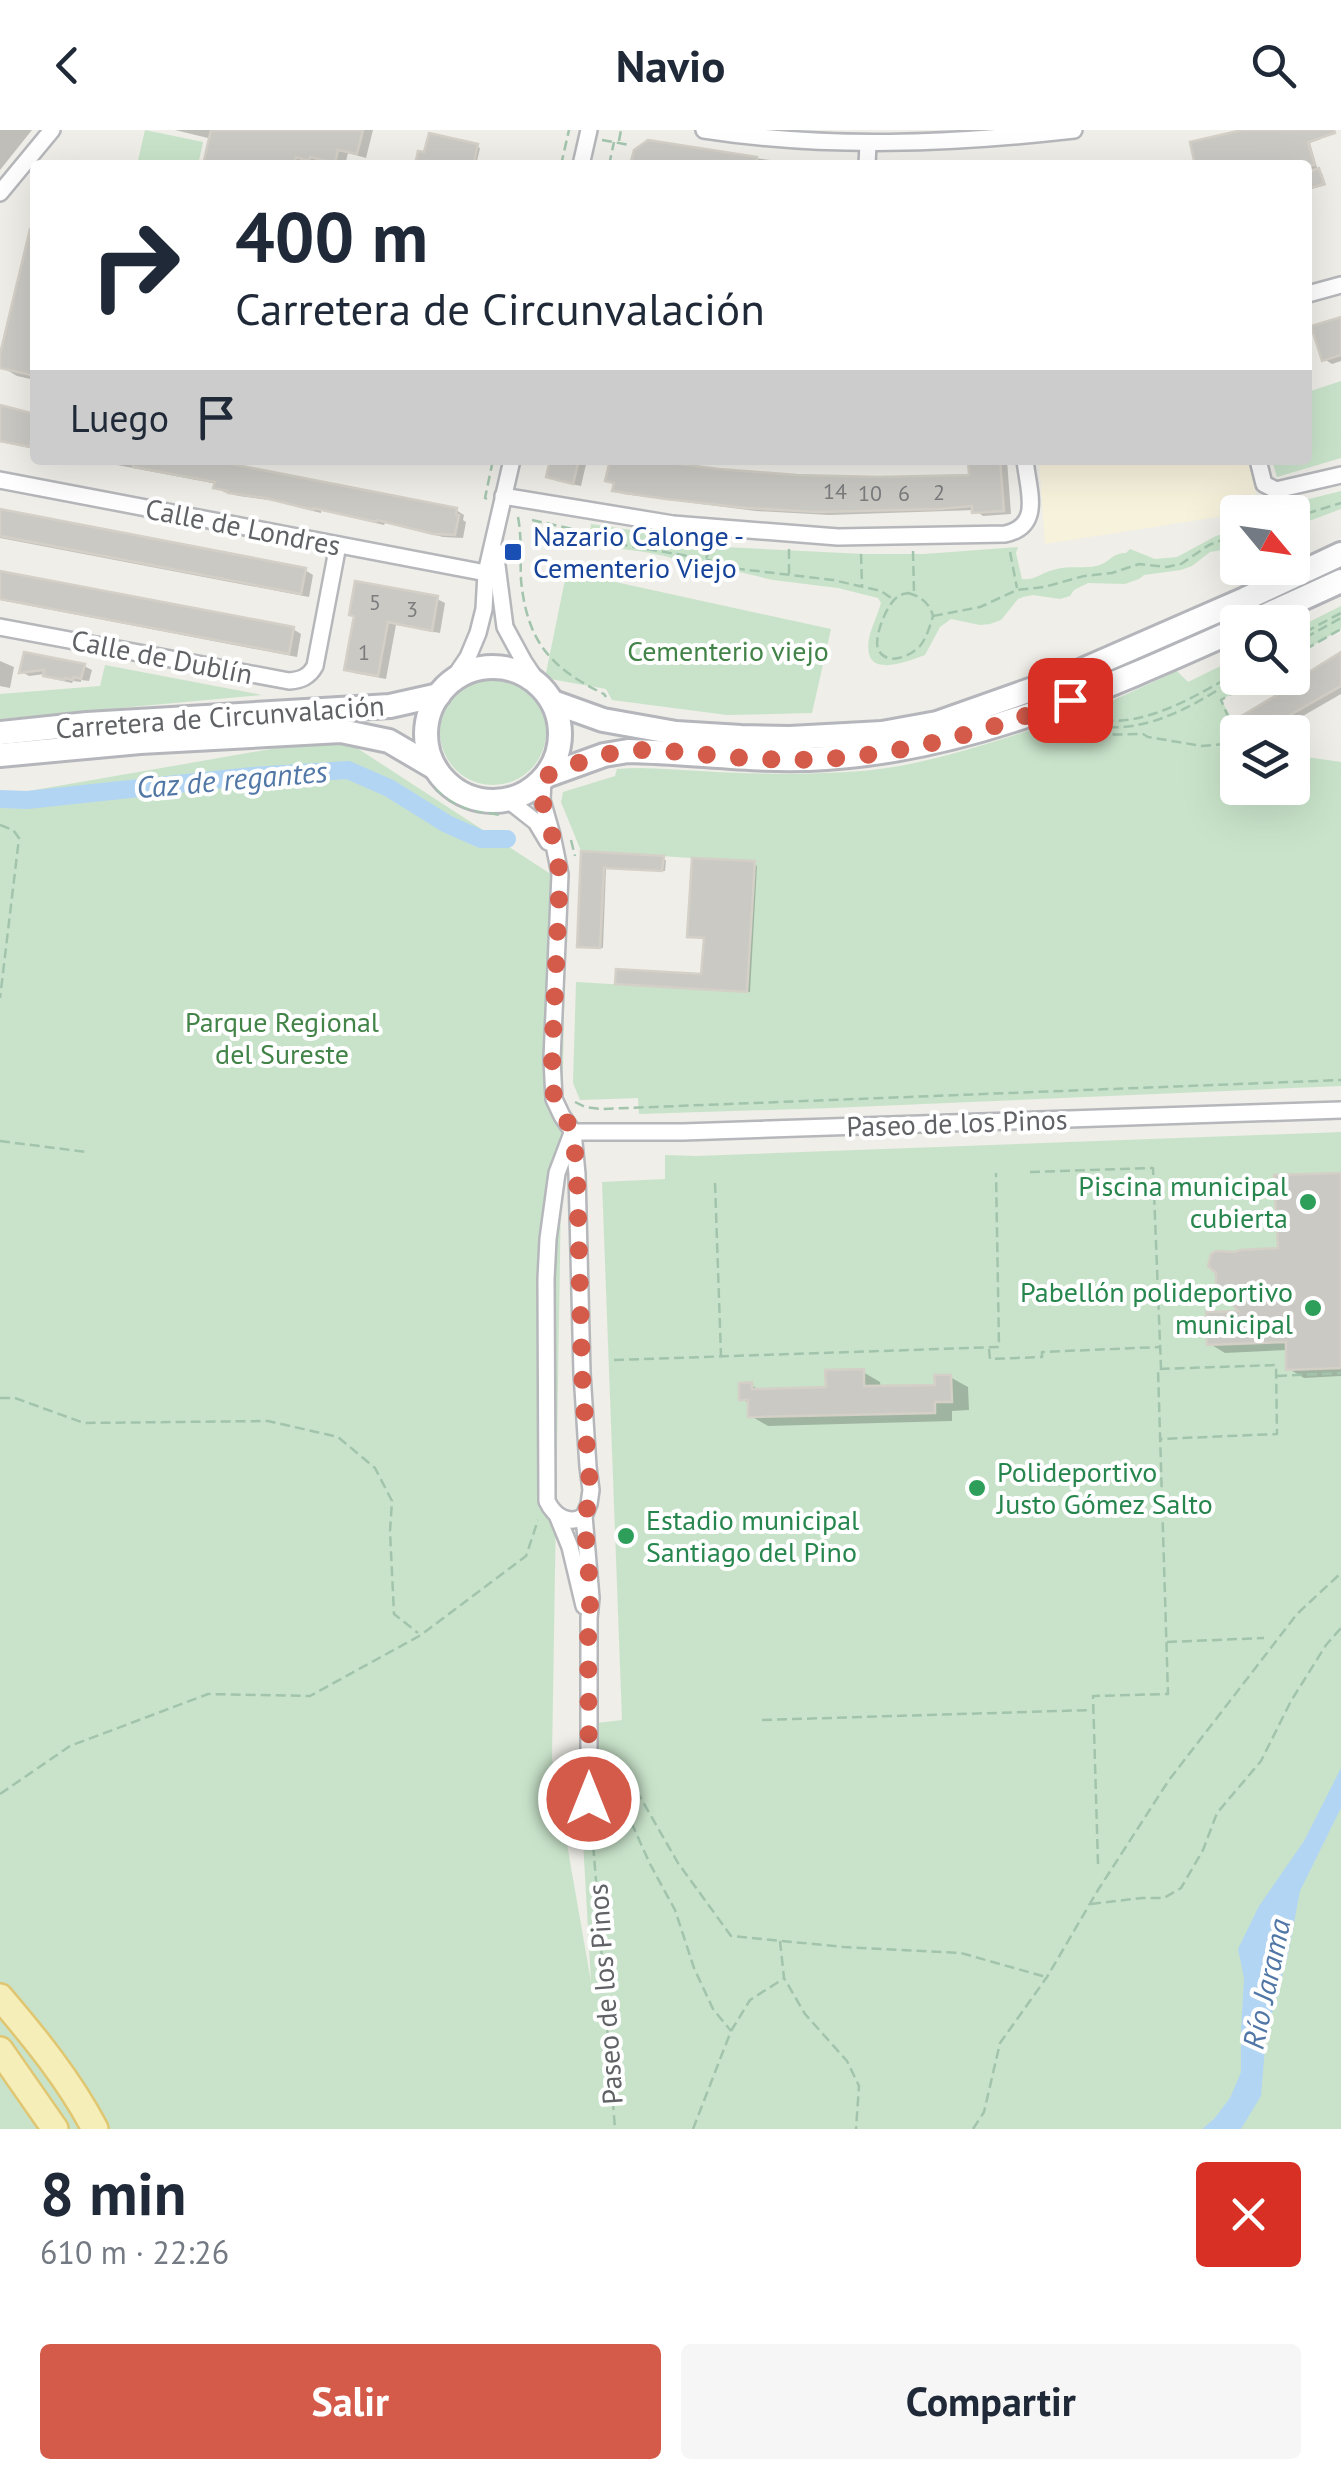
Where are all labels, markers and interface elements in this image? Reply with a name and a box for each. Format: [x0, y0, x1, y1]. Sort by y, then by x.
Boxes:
text: Navio [616, 36, 725, 94]
icon: back [40, 38, 95, 93]
icon: search [1246, 38, 1301, 93]
text: 400 m [235, 191, 428, 281]
icon: right [70, 200, 200, 330]
text: Carretera de Circunvalación [235, 279, 765, 337]
icon: arrive [189, 390, 244, 445]
text: Luego [70, 393, 169, 442]
house number: 14 [823, 477, 847, 505]
house number: 2 [933, 478, 945, 506]
house number: 10 [858, 479, 882, 507]
house number: 6 [898, 479, 910, 507]
street label: Calle de Londres [142, 489, 344, 564]
north arrow [1220, 495, 1310, 585]
map controls [1220, 495, 1310, 805]
place label: Nazario Calonge - Cementerio Viejo [533, 517, 744, 586]
marker: Nazario Calonge - Cementerio Viejo [502, 541, 524, 563]
house number: 5 [369, 588, 381, 616]
house number: 3 [406, 595, 418, 623]
button: search [1220, 605, 1310, 695]
street label: Calle de Dublín [68, 621, 256, 692]
park label: Cementerio viejo [627, 632, 829, 669]
house number: 1 [358, 638, 370, 666]
pin [1028, 658, 1113, 743]
icon: arrive [1043, 673, 1098, 728]
street label: Carretera de Circunvalación [54, 687, 386, 746]
button: layers [1220, 715, 1310, 805]
water label: Caz de regantes [135, 751, 329, 806]
park label: Parque Regional del Sureste [185, 1003, 379, 1072]
street label: Paseo de los Pinos [846, 1100, 1068, 1145]
place label: Piscina municipal cubierta [1078, 1167, 1288, 1236]
marker: Piscina municipal cubierta [1297, 1191, 1319, 1213]
place label: Pabellón polideportivo municipal [1020, 1273, 1293, 1342]
marker: Pabellón polideportivo municipal [1302, 1297, 1324, 1319]
place label: Polideportivo Justo Gómez Salto [996, 1453, 1213, 1522]
marker: Polideportivo Justo Gómez Salto [966, 1477, 988, 1499]
place label: Estadio municipal Santiago del Pino [646, 1501, 859, 1570]
marker: Estadio municipal Santiago del Pino [615, 1525, 637, 1547]
position arrow [537, 1747, 641, 1851]
street label: Paseo de los Pinos [578, 1882, 631, 2106]
water label: Río Jarama [1233, 1915, 1298, 2052]
text: 8 min [40, 2154, 186, 2232]
button: close [1196, 2162, 1301, 2267]
text: 610 m · 22:26 [40, 2231, 229, 2273]
button: Salir [40, 2344, 661, 2459]
button: Compartir [681, 2344, 1301, 2459]

